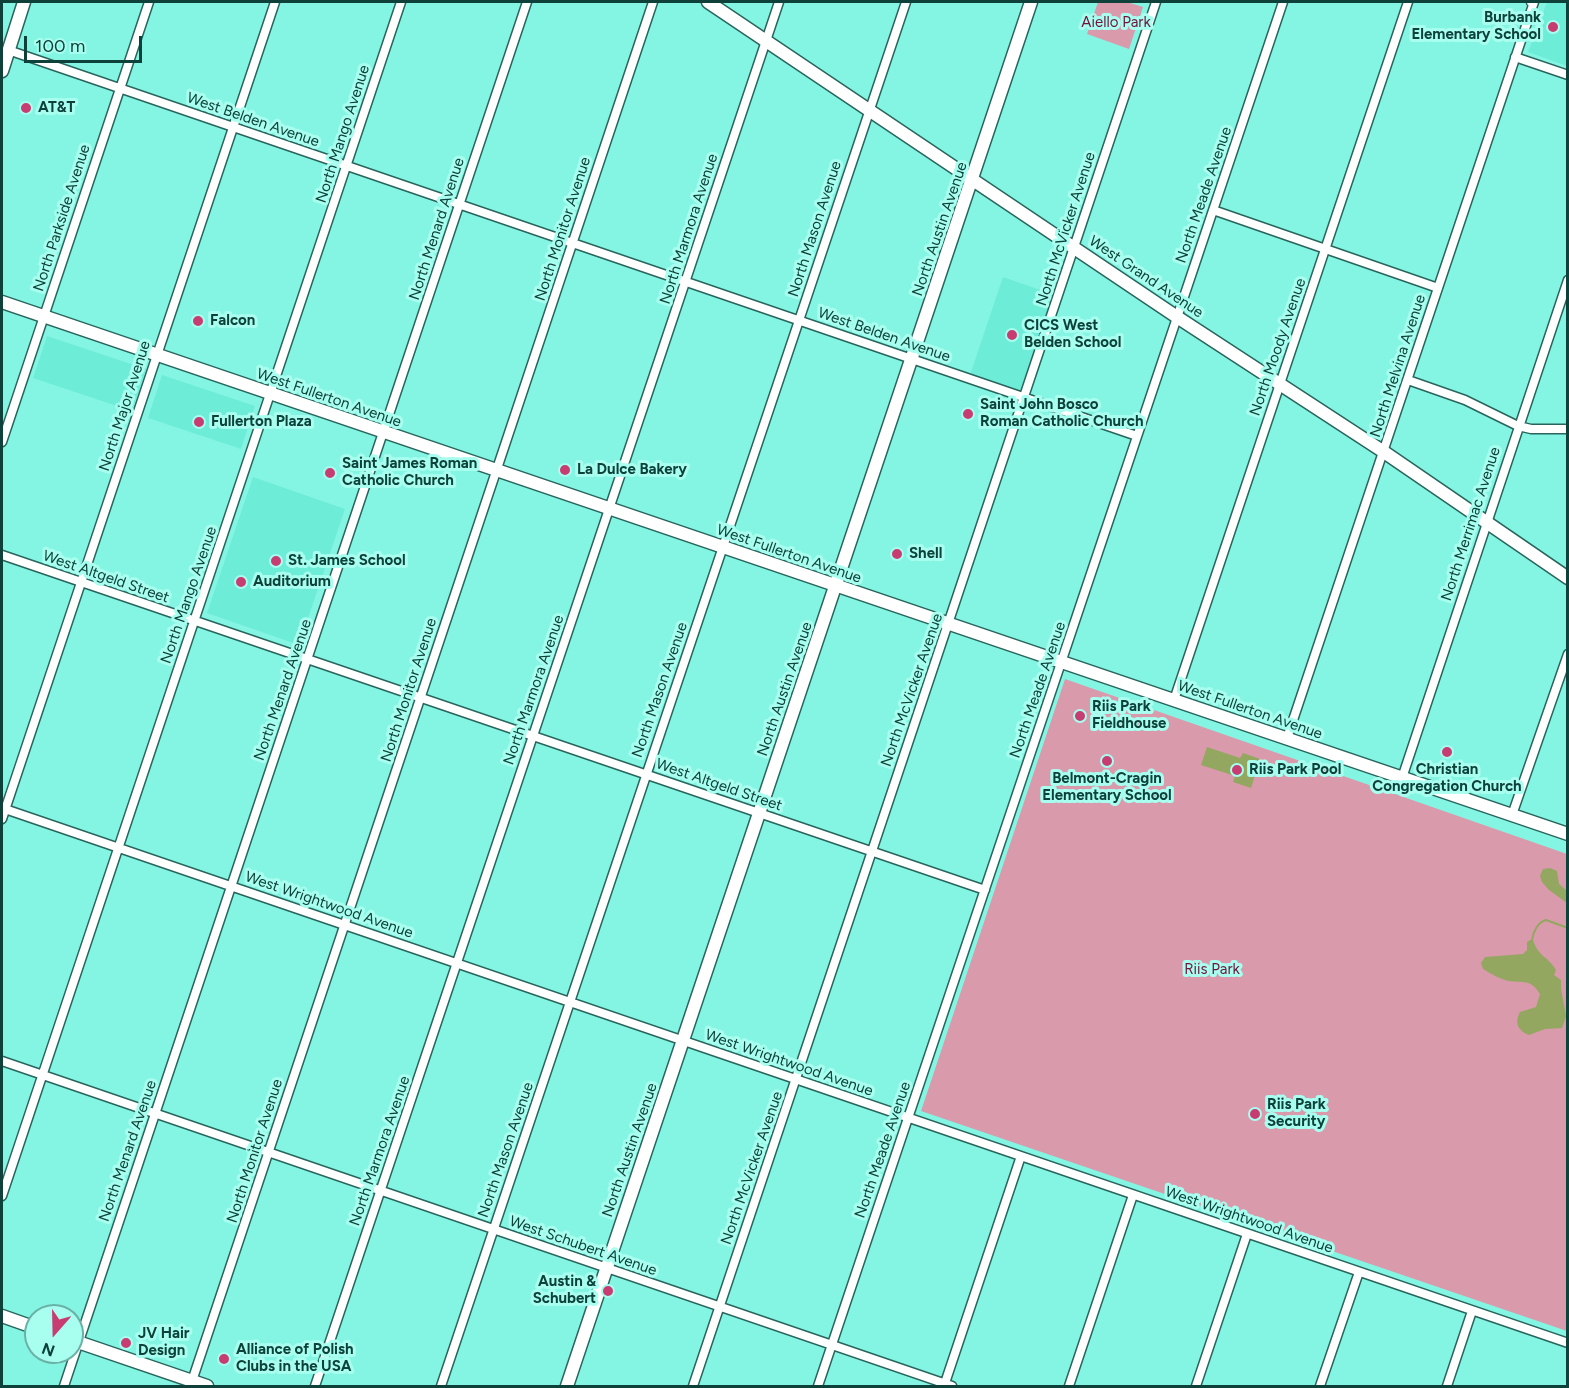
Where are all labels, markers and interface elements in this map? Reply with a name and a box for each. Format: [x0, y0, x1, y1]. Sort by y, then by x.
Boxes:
place label: Burbank Elementary School [1412, 9, 1541, 44]
park label: Aiello Park [1081, 14, 1151, 32]
marker: Burbank Elementary School [1546, 20, 1560, 34]
scale bar [27, 24, 146, 62]
text: 100 m [35, 35, 85, 57]
street label: North Mango Avenue [312, 63, 374, 205]
street label: West Belden Avenue [184, 89, 322, 151]
place label: AT&T [38, 99, 75, 117]
marker: AT&T [19, 101, 33, 115]
street label: North Meade Avenue [1172, 124, 1236, 266]
street label: North Parkside Avenue [30, 142, 94, 294]
street label: North McVicker Avenue [1033, 150, 1099, 308]
street label: North Marmora Avenue [656, 151, 722, 307]
street label: North Monitor Avenue [531, 155, 595, 303]
street label: North Menard Avenue [406, 156, 468, 302]
street label: North Mason Avenue [785, 159, 845, 299]
street label: North Austin Avenue [909, 160, 971, 298]
street label: West Grand Avenue [1085, 232, 1207, 322]
street label: North Moody Avenue [1246, 276, 1310, 418]
street label: North Melvina Avenue [1366, 292, 1430, 440]
street label: West Belden Avenue [815, 304, 953, 366]
place label: Falcon [210, 312, 255, 330]
marker: Falcon [191, 314, 205, 328]
place label: CICS West Belden School [1024, 317, 1121, 352]
marker: CICS West Belden School [1005, 328, 1019, 342]
street label: North Major Avenue [95, 339, 155, 473]
street label: West Fullerton Avenue [254, 365, 404, 431]
place label: Saint John Bosco Roman Catholic Church [980, 396, 1143, 431]
marker: Saint John Bosco Roman Catholic Church [961, 407, 975, 421]
place label: Fullerton Plaza [211, 413, 312, 431]
marker: Fullerton Plaza [192, 415, 206, 429]
street label: North Merrimac Avenue [1438, 445, 1504, 603]
place label: Saint James Roman Catholic Church [342, 455, 477, 490]
place label: La Dulce Bakery [577, 461, 687, 479]
marker: La Dulce Bakery [558, 463, 572, 477]
marker: Saint James Roman Catholic Church [323, 466, 337, 480]
street label: West Fullerton Avenue [714, 521, 864, 587]
street label: North Mango Avenue [157, 524, 221, 666]
place label: Shell [909, 545, 942, 563]
street label: West Altgeld Street [41, 547, 171, 607]
marker: Shell [890, 547, 904, 561]
place label: St. James School [288, 552, 406, 570]
marker: St. James School [269, 554, 283, 568]
place label: Auditorium [253, 573, 331, 591]
marker: Auditorium [234, 575, 248, 589]
street label: North McVicker Avenue [877, 611, 947, 769]
street label: North Marmora Avenue [500, 613, 568, 767]
street label: North Monitor Avenue [377, 616, 441, 764]
street label: North Menard Avenue [250, 617, 316, 763]
street label: North Meade Avenue [1006, 619, 1070, 761]
street label: North Mason Avenue [628, 620, 692, 760]
street label: North Austin Avenue [754, 620, 816, 758]
street label: West Fullerton Avenue [1175, 677, 1325, 743]
place label: Riis Park Fieldhouse [1092, 698, 1166, 733]
marker: Riis Park Fieldhouse [1073, 709, 1087, 723]
marker: Christian Congregation Church [1440, 745, 1454, 759]
marker: Belmont-Cragin Elementary School [1100, 754, 1114, 768]
street label: West Altgeld Street [654, 755, 784, 815]
place label: Riis Park Pool [1249, 761, 1341, 779]
place label: Christian Congregation Church [1372, 761, 1522, 796]
marker: Riis Park Pool [1230, 763, 1244, 777]
place label: Belmont-Cragin Elementary School [1042, 770, 1172, 805]
street label: West Wrightwood Avenue [243, 868, 415, 942]
park label: Riis Park [1184, 961, 1240, 979]
street label: West Wrightwood Avenue [703, 1026, 875, 1100]
street label: North Marmora Avenue [346, 1074, 414, 1228]
street label: North Monitor Avenue [223, 1077, 287, 1225]
street label: North Menard Avenue [95, 1078, 161, 1224]
street label: North Meade Avenue [851, 1079, 915, 1221]
street label: North Mason Avenue [474, 1080, 538, 1220]
street label: North Austin Avenue [599, 1081, 661, 1219]
street label: North McVicker Avenue [717, 1089, 787, 1247]
place label: Riis Park Security [1267, 1096, 1326, 1131]
marker: Riis Park Security [1248, 1107, 1262, 1121]
street label: West Wrightwood Avenue [1163, 1183, 1335, 1257]
street label: West Schubert Avenue [507, 1212, 659, 1280]
place label: Austin & Schubert [533, 1273, 596, 1308]
marker: Austin & Schubert [601, 1284, 615, 1298]
north arrow [24, 1304, 84, 1364]
place label: JV Hair Design [138, 1325, 190, 1360]
marker: JV Hair Design [119, 1336, 133, 1350]
text: N [39, 1338, 57, 1361]
place label: Alliance of Polish Clubs in the USA [236, 1341, 354, 1376]
marker: Alliance of Polish Clubs in the USA [217, 1352, 231, 1366]

